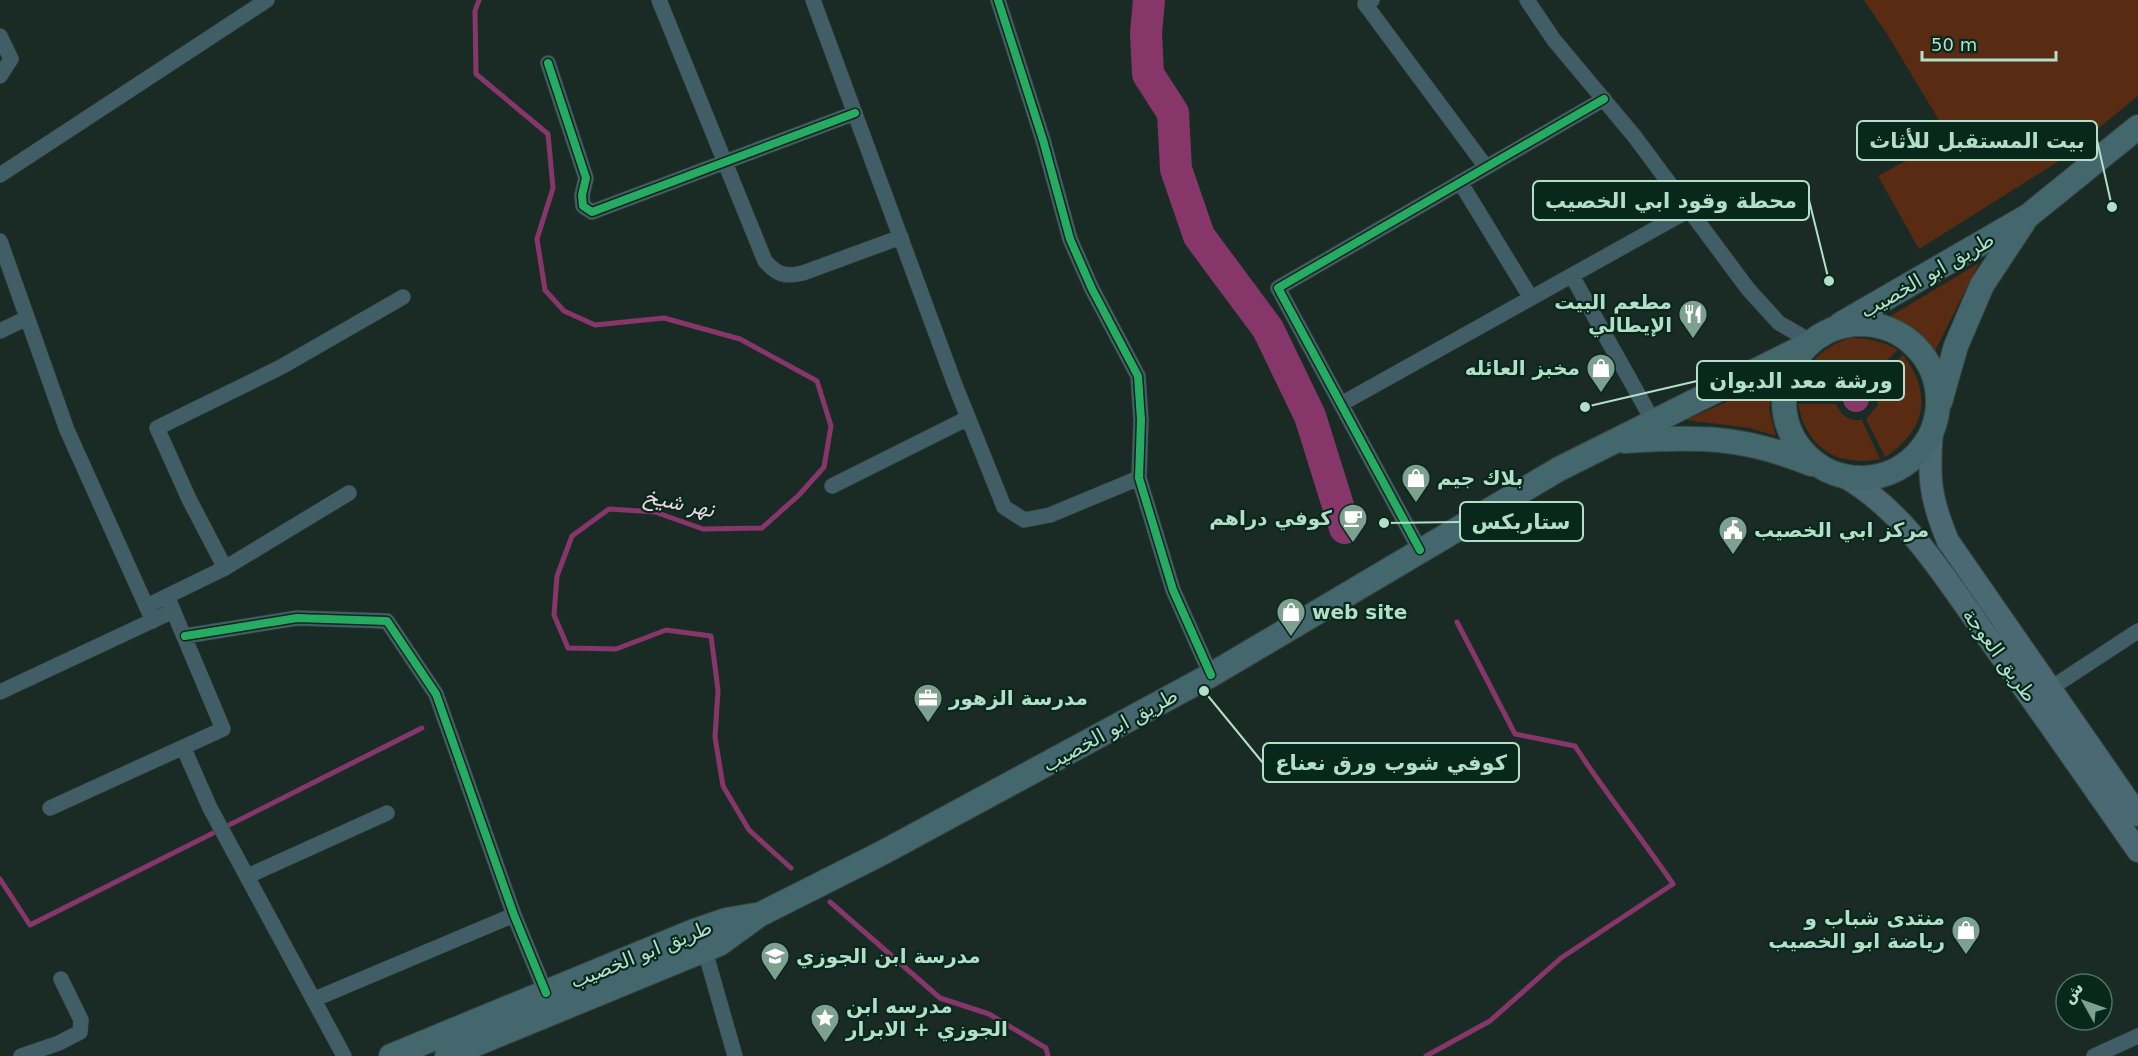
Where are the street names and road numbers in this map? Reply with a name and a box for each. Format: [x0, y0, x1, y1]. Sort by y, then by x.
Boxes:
street label: طريق ابو الخصيب [1856, 227, 1998, 323]
street label: طريق العوجة [1958, 603, 2042, 707]
street label: طريق ابو الخصيب [1038, 683, 1182, 777]
street label: طريق ابو الخصيب [567, 915, 715, 993]

